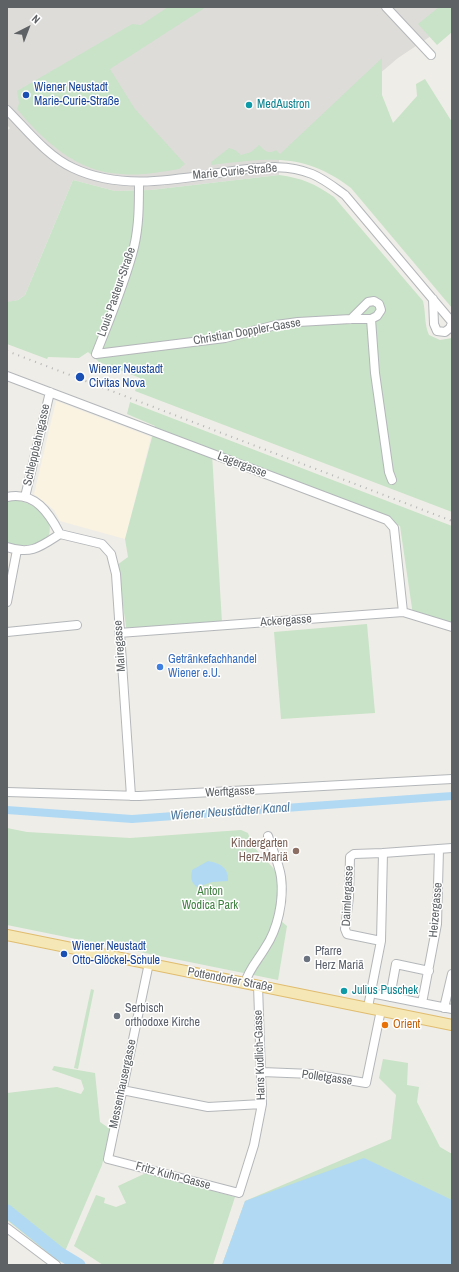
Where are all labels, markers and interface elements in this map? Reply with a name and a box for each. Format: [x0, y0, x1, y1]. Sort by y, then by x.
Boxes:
north arrow [8, 8, 48, 48]
text: N [29, 12, 43, 26]
place label: Wiener Neustadt Marie-Curie-Straße [34, 81, 119, 109]
marker: Wiener Neustadt Marie-Curie-Straße [21, 90, 31, 100]
place label: MedAustron [257, 98, 310, 112]
marker: MedAustron [244, 100, 254, 110]
street label: Marie Curie-Straße [192, 161, 278, 183]
street label: Louis Pasteur-Straße [95, 245, 139, 339]
street label: Christian Doppler-Gasse [192, 315, 302, 349]
place label: Wiener Neustadt Civitas Nova [89, 363, 163, 391]
marker: Wiener Neustadt Civitas Nova [74, 371, 86, 383]
street label: Schleppbahngasse [21, 403, 53, 487]
street label: Lagergasse [215, 449, 269, 481]
street label: Ackergasse [260, 612, 312, 630]
street label: Mairegasse [111, 620, 129, 672]
place label: Getränkefachhandel Wiener e.U. [168, 653, 257, 681]
marker: Getränkefachhandel Wiener e.U. [155, 662, 165, 672]
street label: Werftgasse [205, 784, 255, 800]
water label: Wiener Neustädter Kanal [170, 800, 290, 824]
place label: Kindergarten Herz-Mariä [231, 837, 288, 865]
marker: Kindergarten Herz-Mariä [291, 846, 301, 856]
street label: Daimlergasse [339, 865, 357, 927]
street label: Heizergasse [426, 882, 446, 938]
park label: Anton Wodica Park [182, 885, 238, 913]
place label: Wiener Neustadt Otto-Glöckel-Schule [72, 940, 160, 968]
place label: Pfarre Herz Mariä [315, 945, 364, 973]
marker: Wiener Neustadt Otto-Glöckel-Schule [59, 949, 69, 959]
marker: Pfarre Herz Mariä [302, 954, 312, 964]
street label: Pottendorfer Straße [186, 965, 274, 995]
place label: Julius Puschek [352, 984, 418, 998]
marker: Julius Puschek [339, 986, 349, 996]
place label: Serbisch orthodoxe Kirche [125, 1002, 200, 1030]
street label: Hans Kudlich-Gasse [251, 1010, 269, 1100]
marker: Serbisch orthodoxe Kirche [112, 1011, 122, 1021]
place label: Orient [393, 1018, 420, 1032]
marker: Orient [380, 1020, 390, 1030]
street label: Messenhausergasse [107, 1038, 139, 1130]
street label: Polletgasse [301, 1067, 353, 1089]
street label: Fritz Kuhn-Gasse [134, 1159, 212, 1193]

